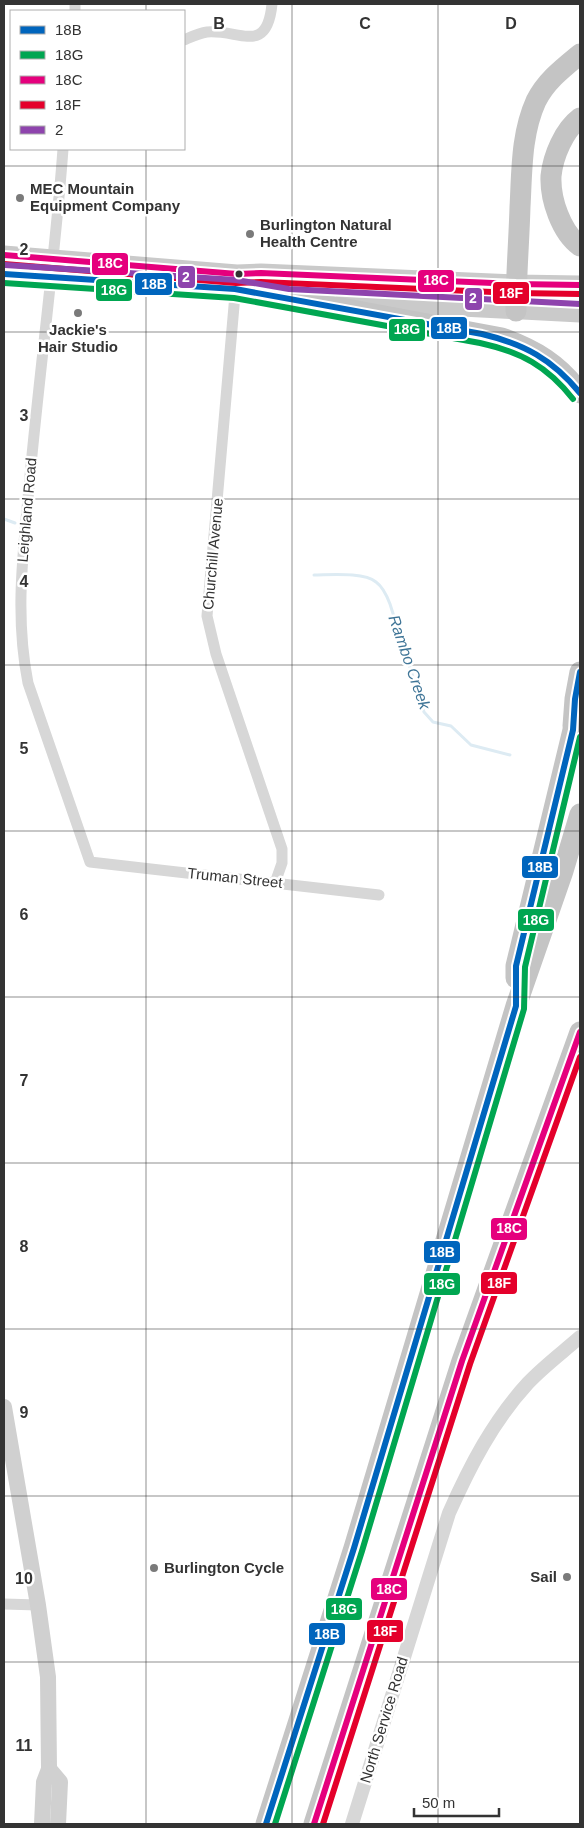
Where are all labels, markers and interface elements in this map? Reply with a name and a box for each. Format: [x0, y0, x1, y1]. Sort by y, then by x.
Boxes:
legend [10, 10, 185, 150]
text: B [213, 15, 225, 32]
text: C [359, 15, 371, 32]
text: D [505, 15, 517, 32]
text: 18B [55, 21, 82, 38]
text: 18G [55, 46, 83, 63]
text: 18C [55, 71, 83, 88]
text: 18F [55, 96, 81, 113]
text: 2 [55, 121, 63, 138]
place label: MEC Mountain Equipment Company [30, 180, 181, 214]
marker: MEC Mountain Equipment Company [14, 192, 26, 204]
place label: Burlington Natural Health Centre [260, 216, 392, 250]
marker: Burlington Natural Health Centre [244, 228, 256, 240]
text: 2 [20, 241, 29, 258]
line badge: 18C [91, 252, 129, 276]
text: 18C [97, 255, 123, 271]
line badge: 2 [177, 265, 196, 289]
text: 2 [182, 269, 190, 285]
unlabelled marker [234, 269, 244, 279]
line badge: 18C [417, 269, 455, 293]
line badge: 18B [134, 272, 173, 296]
text: 18C [423, 272, 449, 288]
text: 18B [141, 276, 167, 292]
line badge: 18G [95, 278, 133, 302]
line badge: 18F [492, 281, 530, 305]
text: 18G [101, 282, 127, 298]
text: 18F [499, 285, 524, 301]
line badge: 2 [464, 287, 483, 311]
text: 2 [469, 290, 477, 306]
marker: Jackie's Hair Studio [72, 307, 84, 319]
line badge: 18B [430, 316, 468, 340]
line badge: 18G [388, 318, 426, 342]
text: 18B [436, 320, 462, 336]
place label: Jackie's Hair Studio [38, 321, 118, 355]
text: 18G [394, 321, 420, 337]
text: 3 [20, 407, 29, 424]
street label: Leighland Road [13, 457, 40, 563]
street label: Churchill Avenue [199, 497, 226, 611]
text: 4 [20, 573, 29, 590]
water label: Rambo Creek [385, 613, 434, 713]
text: 5 [20, 740, 29, 757]
line badge: 18B [521, 855, 559, 879]
text: 18B [527, 859, 553, 875]
street label: Truman Street [187, 864, 284, 891]
text: 6 [20, 906, 29, 923]
line badge: 18G [517, 908, 555, 932]
text: 18G [523, 912, 549, 928]
text: 7 [20, 1072, 29, 1089]
line badge: 18C [490, 1217, 528, 1241]
text: 18C [496, 1220, 522, 1236]
text: 8 [20, 1238, 29, 1255]
line badge: 18B [423, 1240, 461, 1264]
text: 18B [429, 1244, 455, 1260]
line badge: 18F [480, 1271, 518, 1295]
line badge: 18G [423, 1272, 461, 1296]
text: 18F [487, 1275, 512, 1291]
text: 18G [429, 1276, 455, 1292]
text: 9 [20, 1404, 29, 1421]
place label: Burlington Cycle [164, 1559, 284, 1576]
marker: Burlington Cycle [148, 1562, 160, 1574]
place label: Sail [530, 1568, 557, 1585]
text: 10 [15, 1570, 33, 1587]
marker: Sail [561, 1571, 573, 1583]
line badge: 18C [370, 1577, 408, 1601]
text: 18C [376, 1581, 402, 1597]
line badge: 18G [325, 1597, 363, 1621]
text: 18G [331, 1601, 357, 1617]
line badge: 18F [366, 1619, 404, 1643]
line badge: 18B [308, 1622, 346, 1646]
text: 18F [373, 1623, 398, 1639]
text: 18B [314, 1626, 340, 1642]
street label: North Service Road [356, 1655, 411, 1785]
text: 11 [16, 1737, 33, 1754]
scale bar [414, 1786, 499, 1818]
text: 50 m [422, 1794, 455, 1811]

